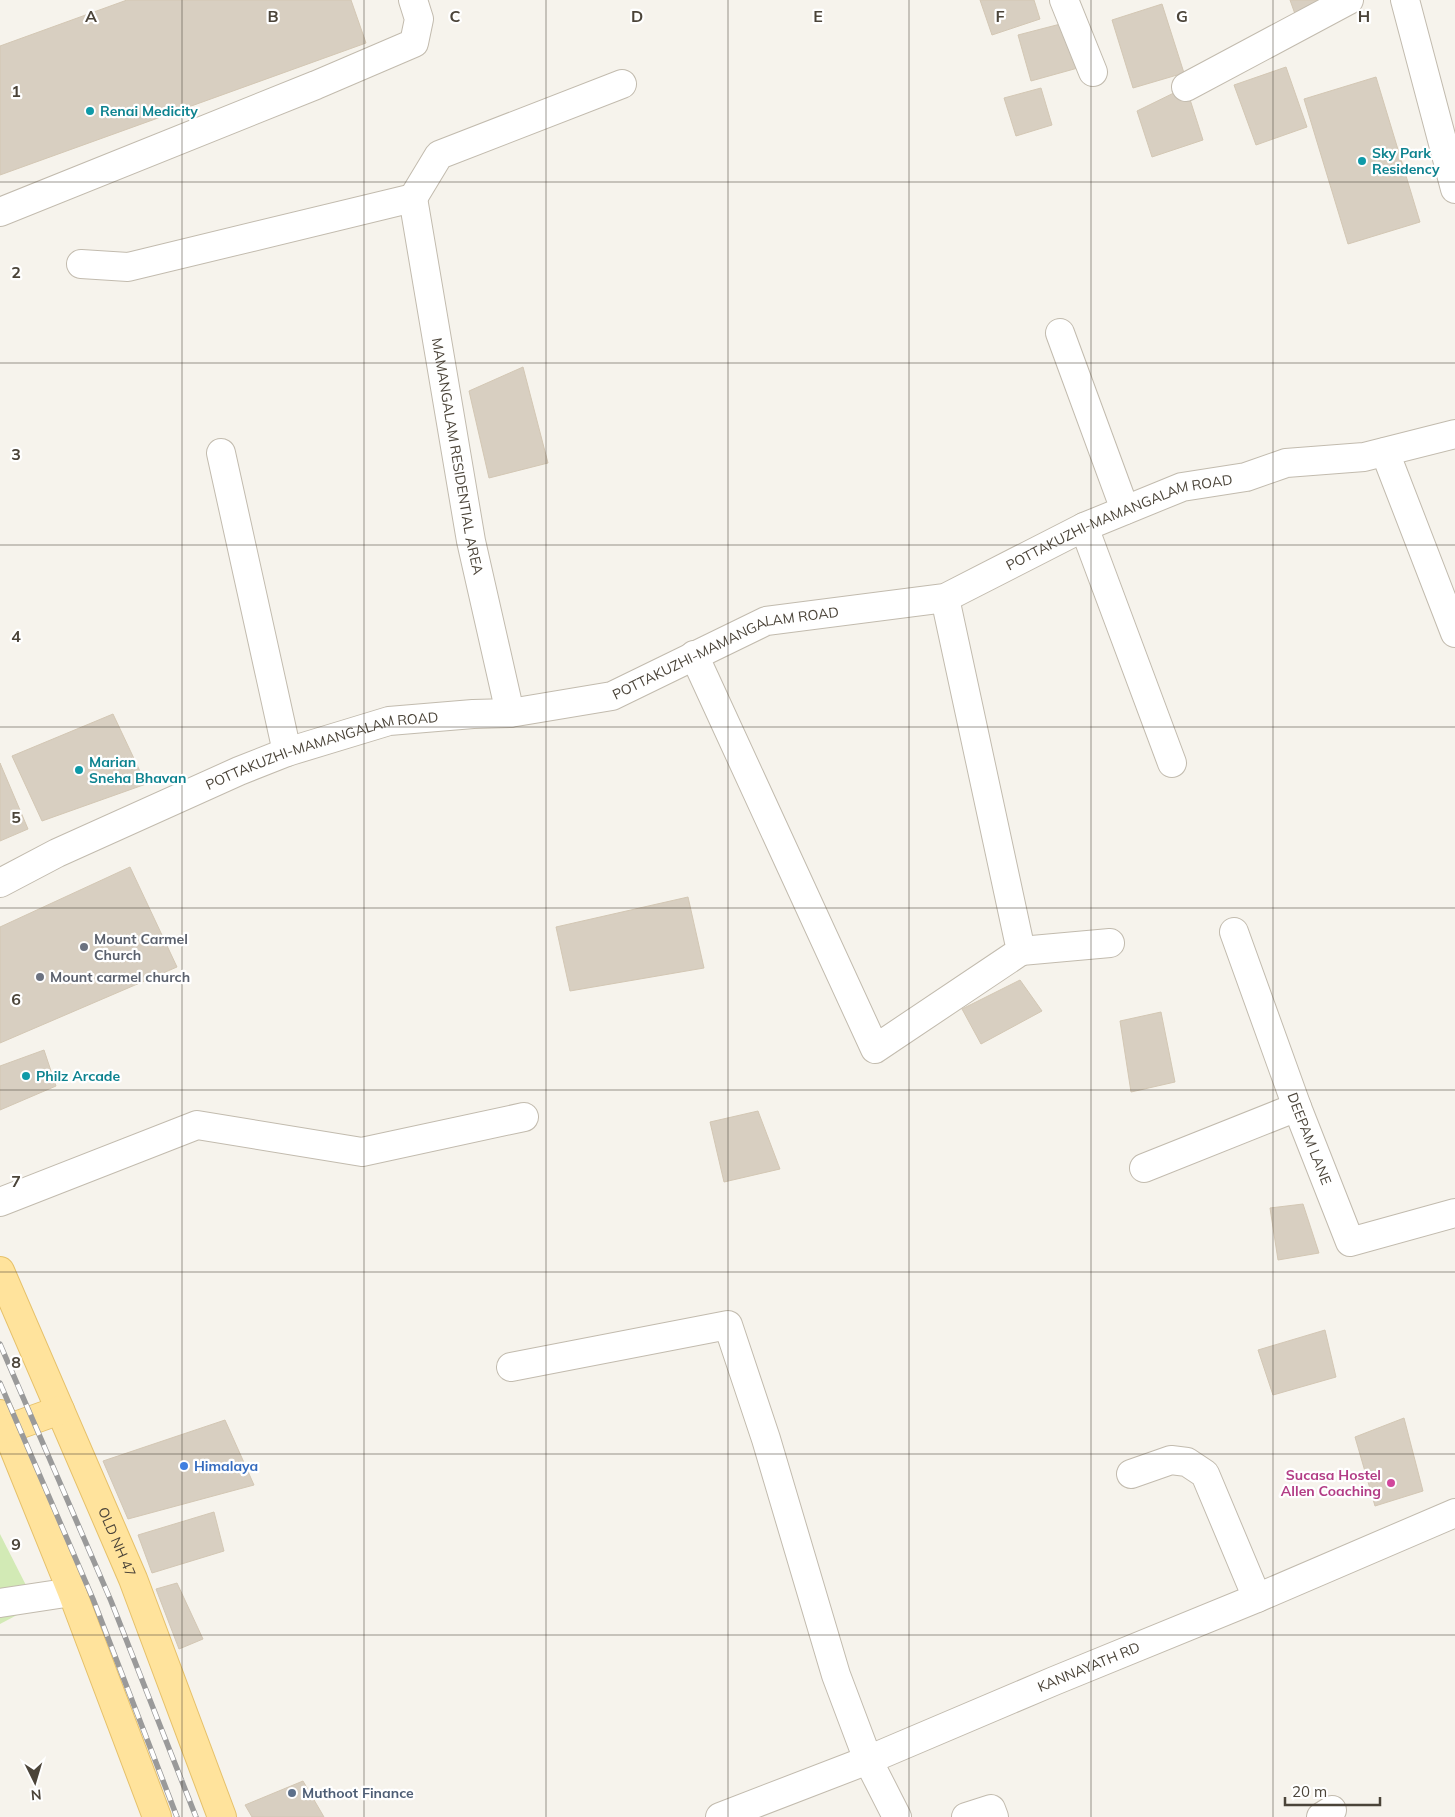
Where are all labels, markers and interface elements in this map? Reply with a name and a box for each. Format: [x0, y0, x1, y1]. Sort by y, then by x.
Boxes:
text: A [85, 6, 97, 26]
text: B [267, 6, 279, 26]
text: C [450, 6, 461, 26]
text: D [631, 6, 643, 26]
text: E [813, 6, 823, 26]
text: F [995, 6, 1005, 26]
text: G [1176, 6, 1188, 26]
text: H [1358, 6, 1370, 26]
text: 1 [11, 81, 21, 101]
place label: Renai Medicity [100, 102, 198, 120]
marker: Renai Medicity [84, 105, 96, 117]
place label: Sky Park Residency [1372, 144, 1440, 178]
marker: Sky Park Residency [1356, 155, 1368, 167]
text: 2 [11, 262, 21, 282]
street label: MAMANGALAM RESIDENTIAL AREA [428, 336, 488, 577]
text: 3 [11, 444, 21, 464]
street label: POTTAKUZHI-MAMANGALAM ROAD [1003, 470, 1234, 574]
street label: POTTAKUZHI-MAMANGALAM ROAD [609, 603, 840, 703]
text: 4 [11, 626, 21, 646]
street label: POTTAKUZHI-MAMANGALAM ROAD [203, 708, 439, 794]
place label: Marian Sneha Bhavan [89, 753, 186, 787]
marker: Marian Sneha Bhavan [73, 764, 85, 776]
text: 5 [11, 807, 21, 827]
place label: Mount Carmel Church [94, 930, 188, 964]
marker: Mount Carmel Church [78, 941, 90, 953]
place label: Mount carmel church [50, 968, 190, 986]
marker: Mount carmel church [34, 971, 46, 983]
text: 6 [11, 989, 21, 1009]
place label: Philz Arcade [36, 1067, 121, 1085]
marker: Philz Arcade [20, 1070, 32, 1082]
street label: DEEPAM LANE [1284, 1090, 1336, 1187]
text: 7 [11, 1171, 21, 1191]
text: 8 [11, 1352, 21, 1372]
place label: Himalaya [194, 1457, 258, 1475]
marker: Himalaya [178, 1460, 190, 1472]
place label: Sucasa Hostel Allen Coaching [1281, 1466, 1381, 1500]
marker: Sucasa Hostel Allen Coaching [1385, 1477, 1397, 1489]
street label: OLD NH 47 [94, 1504, 140, 1579]
text: 9 [11, 1534, 21, 1554]
street label: KANNAYATH RD [1035, 1638, 1142, 1696]
north arrow [10, 1757, 60, 1807]
scale bar [1285, 1774, 1380, 1806]
text: 20 m [1292, 1782, 1327, 1801]
place label: Muthoot Finance [302, 1784, 414, 1802]
text: N [30, 1786, 42, 1804]
marker: Muthoot Finance [286, 1787, 298, 1799]

